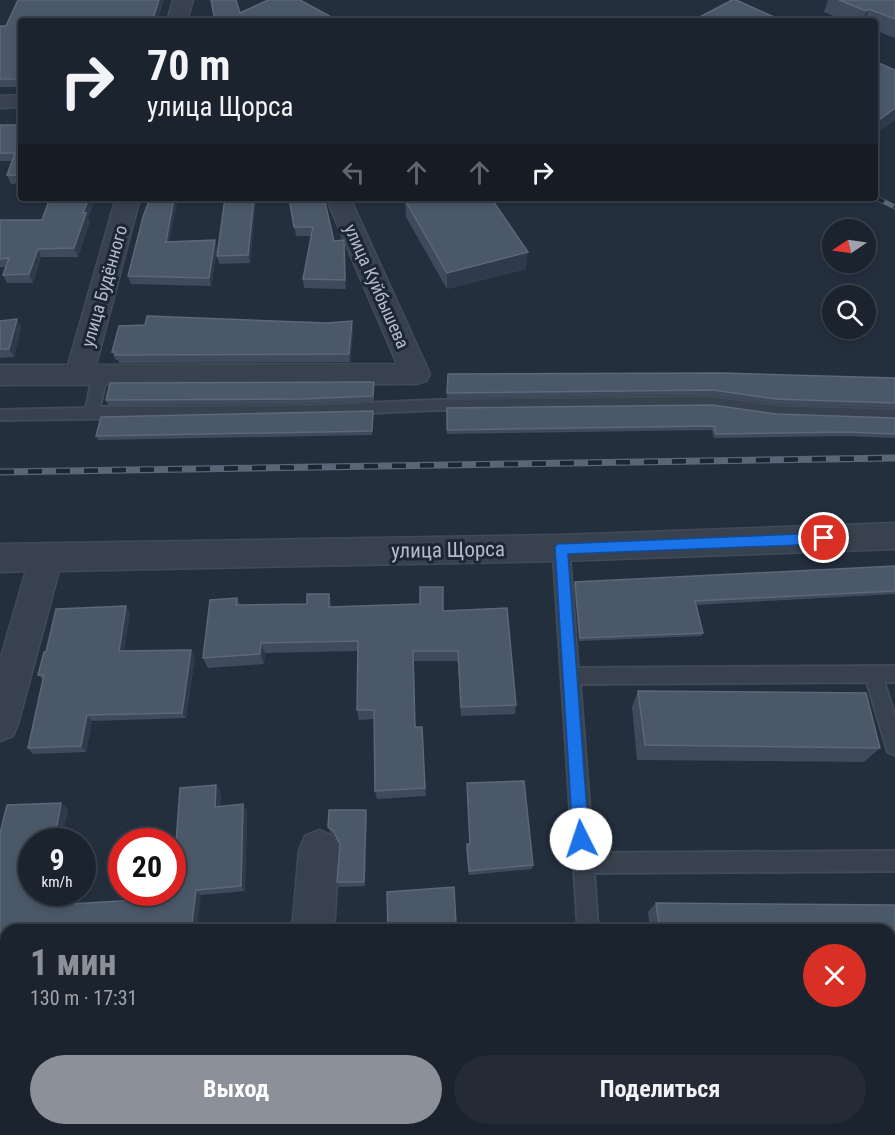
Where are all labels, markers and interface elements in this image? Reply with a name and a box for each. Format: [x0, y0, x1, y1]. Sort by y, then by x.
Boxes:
text: 70 m [147, 41, 230, 90]
icon: right [48, 42, 126, 120]
text: улица Щорса [147, 91, 294, 123]
icon: left [337, 156, 370, 189]
icon: ahead [400, 156, 433, 189]
icon: ahead [463, 156, 496, 189]
icon: right [526, 156, 559, 189]
north arrow [822, 219, 876, 273]
map controls [822, 219, 876, 339]
street label: улица Куйбышева [340, 221, 414, 351]
street label: улица Будённого [77, 223, 131, 349]
button: search [822, 285, 876, 339]
pin [798, 512, 849, 563]
icon: arrive [807, 521, 840, 554]
street label: улица Щорса [391, 537, 505, 563]
position arrow [549, 807, 613, 871]
speed limit sign: 20 [108, 828, 186, 906]
text: 9 [49, 842, 65, 877]
text: km/h [42, 873, 72, 891]
text: 1 мин [30, 942, 116, 984]
button: close [803, 944, 866, 1007]
text: 130 m · 17:31 [30, 986, 137, 1010]
button: Выход [30, 1055, 442, 1124]
button: Поделиться [454, 1055, 866, 1124]

